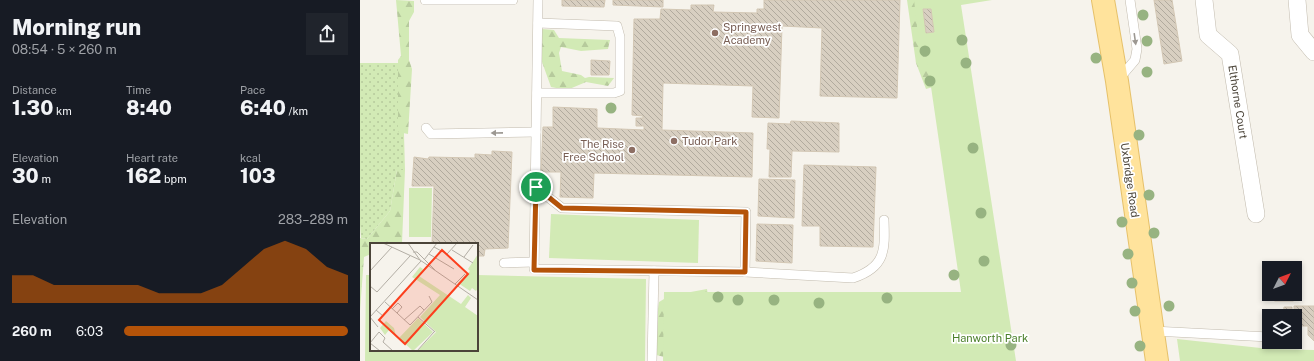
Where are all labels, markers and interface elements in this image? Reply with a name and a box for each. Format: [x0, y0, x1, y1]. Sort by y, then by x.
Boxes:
button: share [306, 13, 348, 55]
text: Morning run [12, 14, 141, 40]
place label: Springwest Academy [723, 21, 782, 46]
marker: Springwest Academy [710, 28, 720, 38]
one-way arrow [1132, 33, 1138, 45]
text: 08:54 · 5 × 260 m [12, 42, 117, 57]
street label: Elthorne Court [1226, 64, 1250, 140]
text: Distance [12, 84, 57, 96]
text: Time [126, 84, 151, 96]
text: Pace [240, 84, 265, 96]
text: 1.30 [12, 96, 53, 120]
text: 8:40 [126, 96, 172, 120]
text: 6:40 [240, 96, 286, 120]
text: km [53, 105, 72, 117]
text: /km [286, 105, 308, 117]
one-way arrow [490, 130, 503, 136]
place label: Tudor Park [682, 135, 738, 147]
marker: Tudor Park [669, 136, 679, 146]
place label: The Rise Free School [563, 138, 624, 163]
street label: Uxbridge Road [1119, 142, 1141, 218]
marker: The Rise Free School [627, 145, 637, 155]
text: Elevation [12, 152, 59, 164]
text: Heart rate [126, 152, 178, 164]
text: kcal [240, 152, 261, 164]
text: 30 [12, 164, 39, 188]
text: 162 [126, 164, 161, 188]
text: 103 [240, 164, 276, 188]
pin [519, 170, 553, 204]
text: m [39, 173, 51, 185]
text: bpm [161, 173, 187, 185]
icon: arrive [525, 176, 547, 198]
text: Elevation [12, 212, 67, 227]
text: 283–289 m [278, 212, 348, 227]
inset map [370, 243, 478, 351]
north arrow [1262, 261, 1302, 301]
map controls [1262, 261, 1302, 349]
button: layers [1262, 309, 1302, 349]
text: 260 m [12, 324, 52, 339]
text: 6:03 [76, 324, 103, 339]
park label: Hanworth Park [952, 332, 1028, 344]

